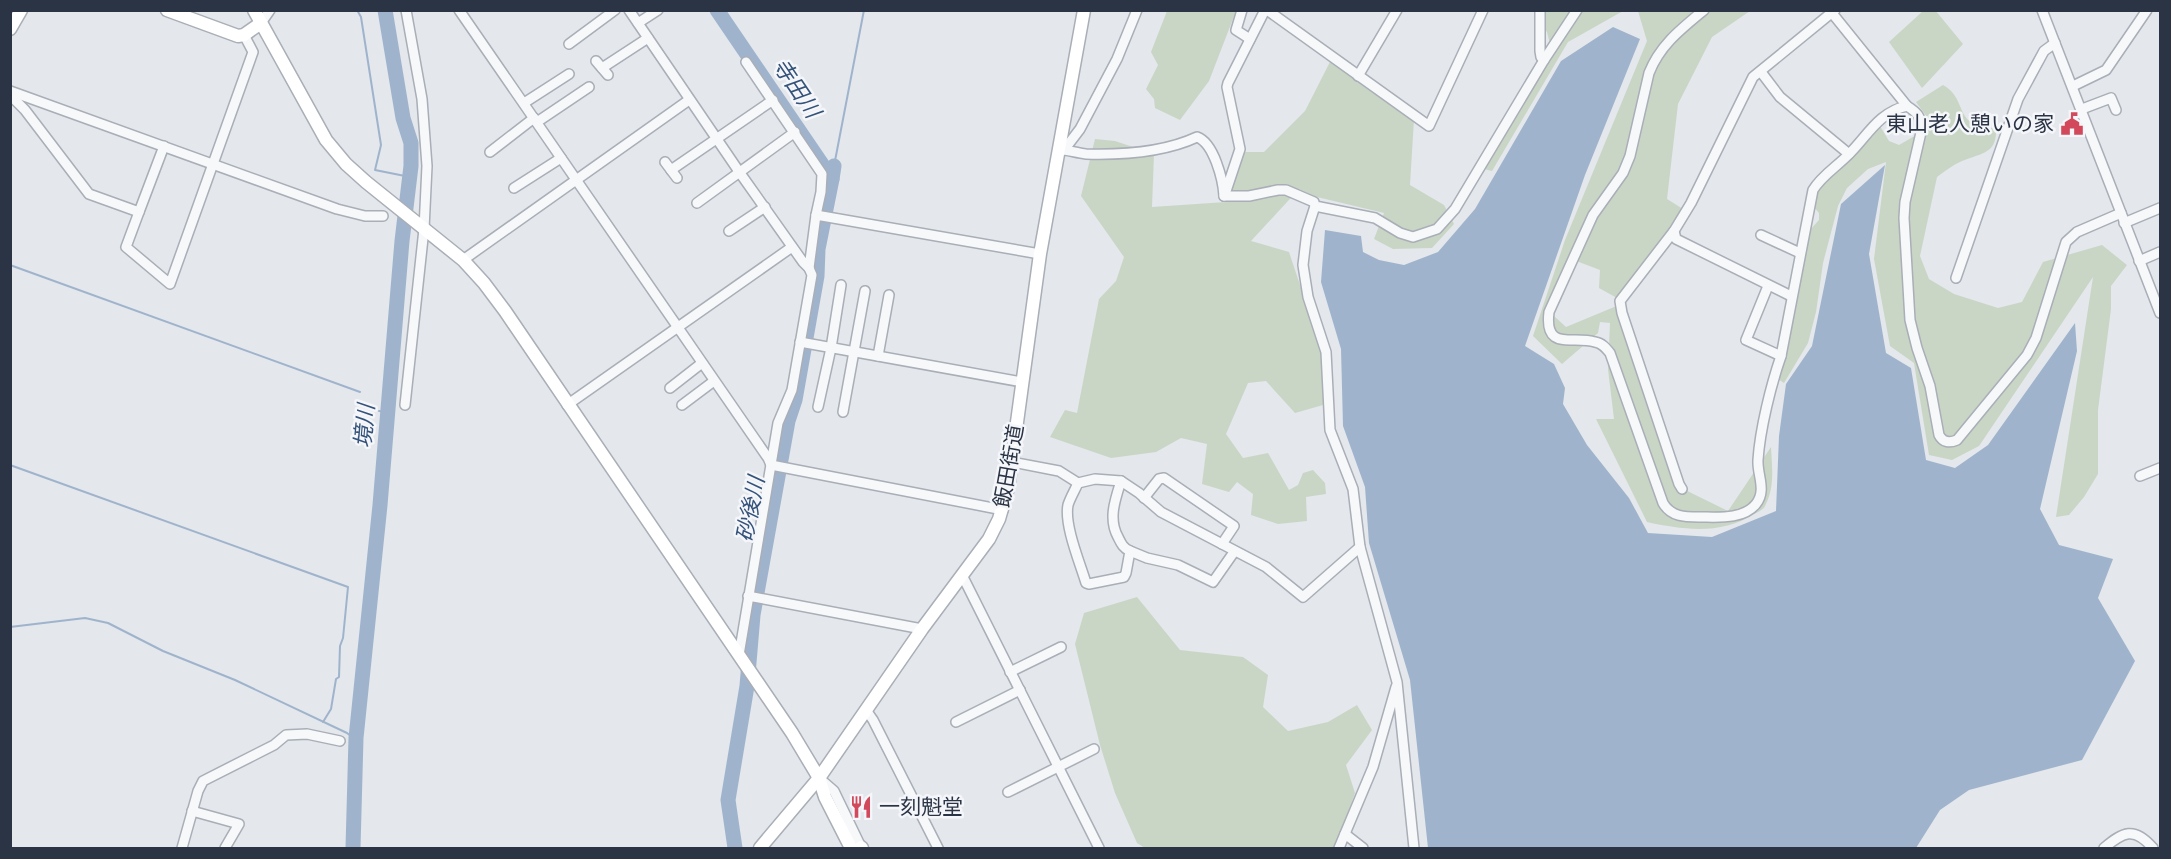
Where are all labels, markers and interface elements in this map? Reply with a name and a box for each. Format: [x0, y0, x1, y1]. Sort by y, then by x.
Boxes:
water label: 寺田川 [767, 52, 829, 125]
place label: 東山老人憩いの家 [1886, 109, 2054, 137]
public building icon: 東山老人憩いの家 [2059, 111, 2085, 137]
water label: 境川 [347, 401, 380, 449]
street label: 飯田街道 [987, 422, 1029, 510]
water label: 砂後川 [729, 472, 770, 544]
place label: 一刻魁堂 [879, 792, 963, 820]
restaurant icon: 一刻魁堂 [848, 794, 874, 820]

